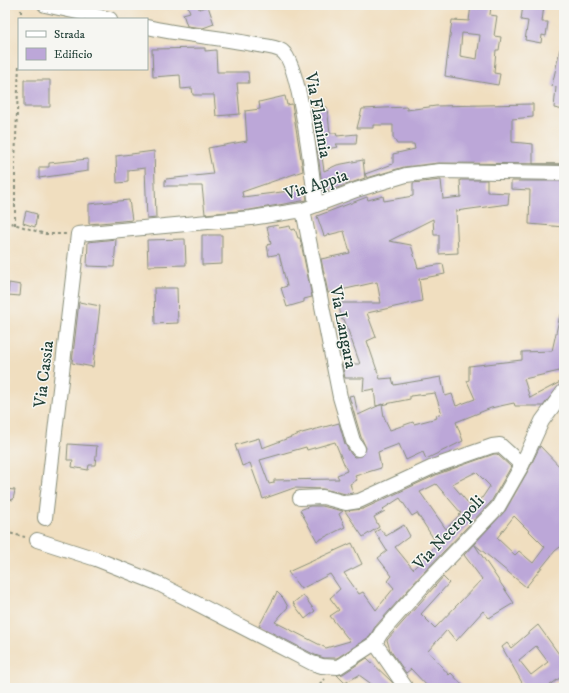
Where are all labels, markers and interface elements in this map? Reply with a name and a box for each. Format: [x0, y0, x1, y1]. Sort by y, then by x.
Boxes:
legend [18, 18, 148, 70]
text: Strada [54, 27, 86, 42]
text: Edificio [54, 47, 93, 62]
street label: Via Flaminia [300, 70, 336, 160]
street label: Via Appia [281, 164, 352, 206]
street label: Via Langara [324, 283, 362, 371]
street label: Via Cassia [29, 339, 59, 410]
street label: Via Necropoli [408, 491, 489, 576]

